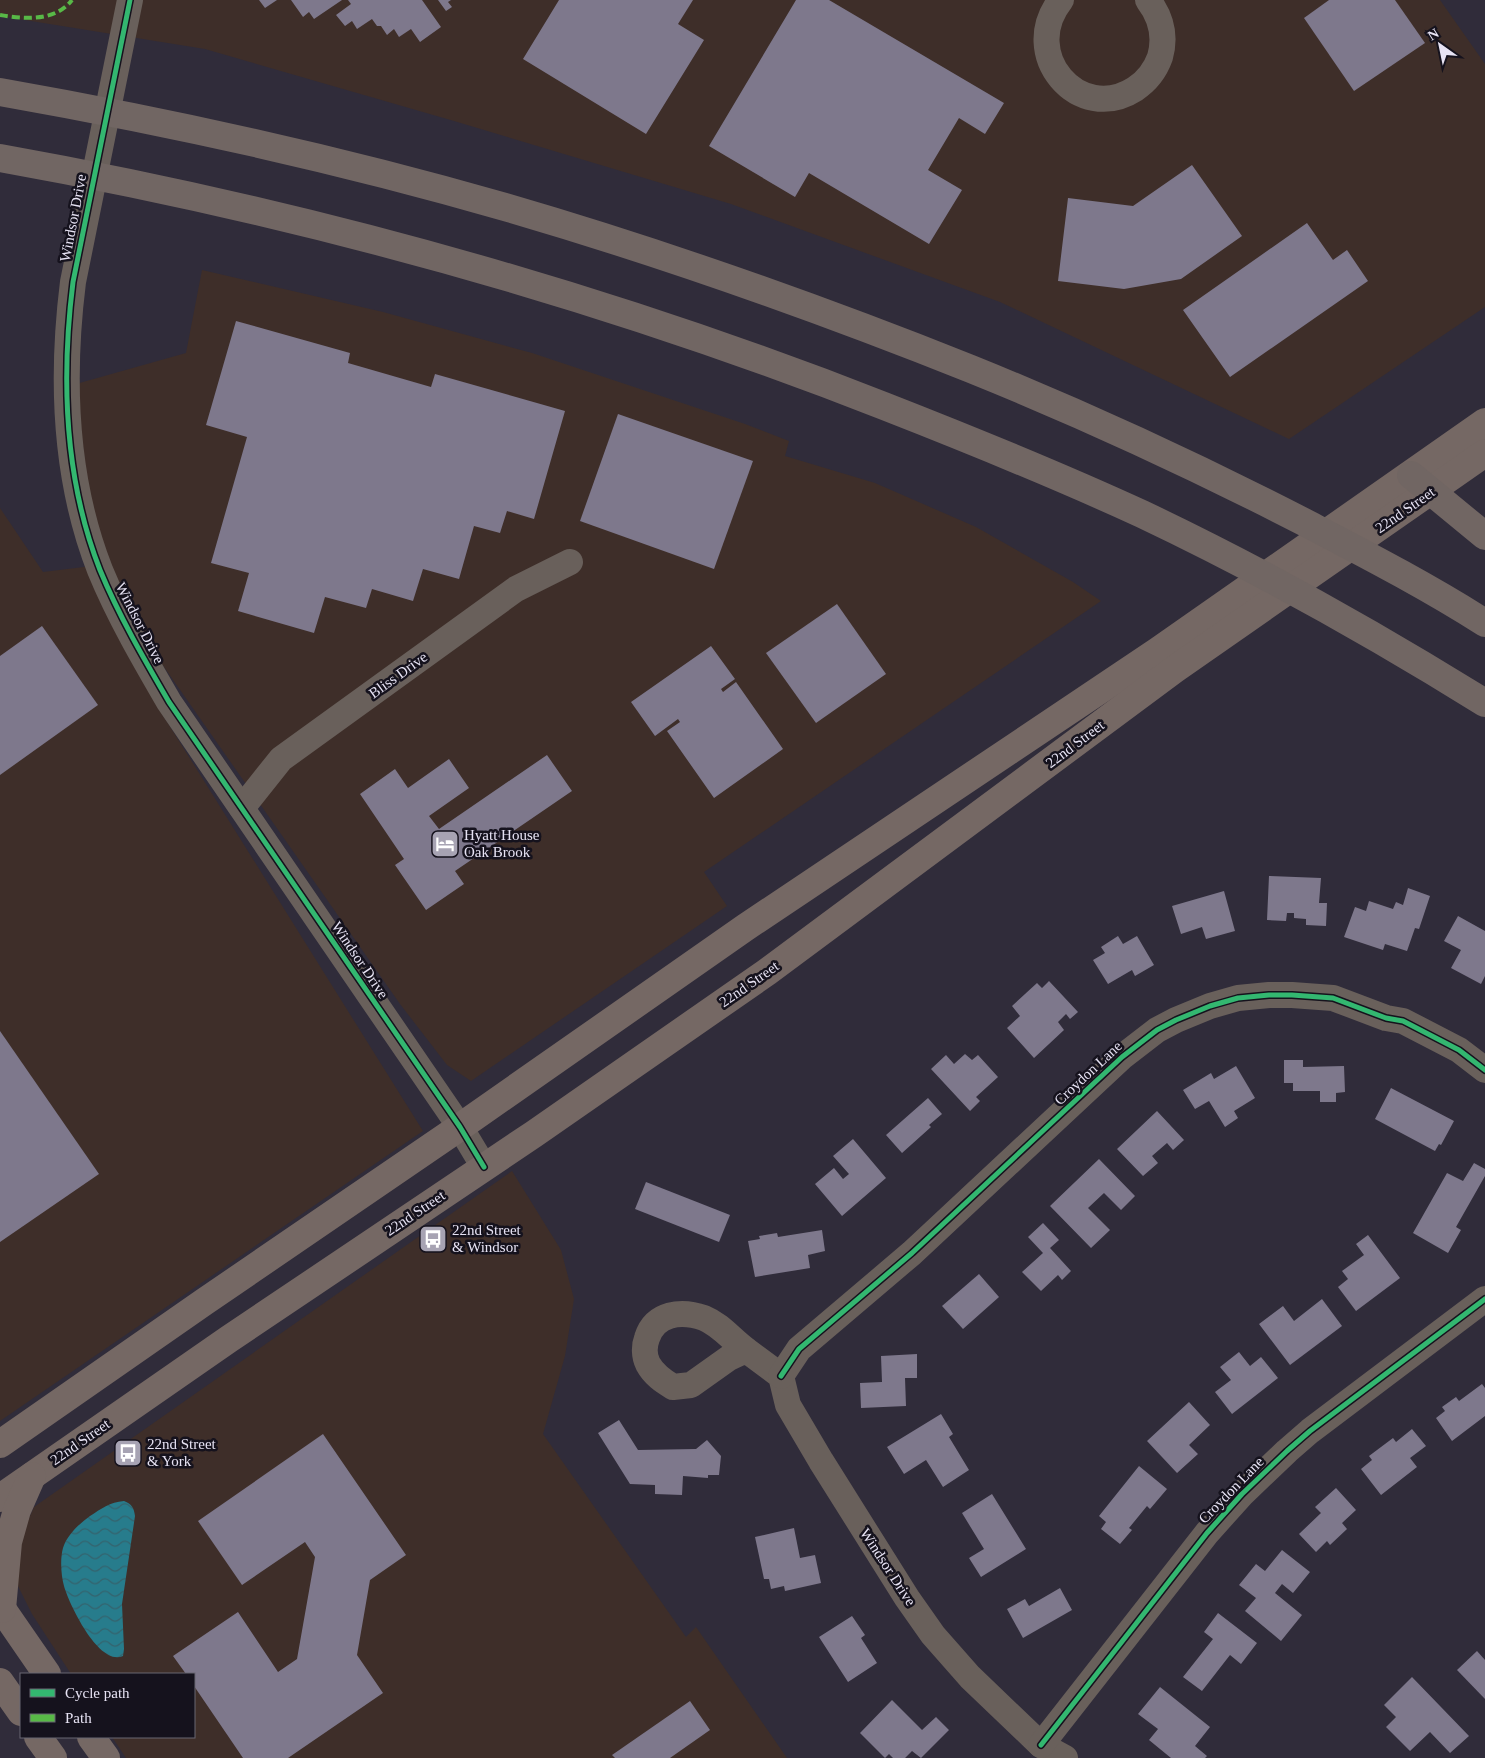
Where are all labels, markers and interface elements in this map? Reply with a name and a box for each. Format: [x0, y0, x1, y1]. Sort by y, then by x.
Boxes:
north arrow [1415, 20, 1465, 70]
text: N [1425, 25, 1442, 44]
street label: Windsor Drive [57, 172, 89, 263]
street label: 22nd Street [1372, 483, 1438, 536]
street label: Windsor Drive [113, 580, 167, 667]
street label: Bliss Drive [366, 648, 430, 701]
street label: 22nd Street [1043, 716, 1108, 771]
place label: Hyatt House Oak Brook [464, 827, 540, 860]
hotel icon: Hyatt House Oak Brook [430, 829, 460, 859]
street label: Windsor Drive [328, 919, 392, 1002]
street label: 22nd Street [716, 957, 782, 1010]
street label: Croydon Lane [1051, 1038, 1125, 1108]
street label: 22nd Street [382, 1187, 449, 1239]
place label: 22nd Street & Windsor [452, 1222, 522, 1255]
bus stop icon: 22nd Street & Windsor [418, 1224, 448, 1254]
street label: 22nd Street [47, 1415, 113, 1468]
place label: 22nd Street & York [147, 1436, 217, 1469]
bus stop icon: 22nd Street & York [113, 1438, 143, 1468]
street label: Croydon Lane [1195, 1453, 1267, 1527]
street label: Windsor Drive [857, 1525, 919, 1609]
legend [20, 1673, 195, 1738]
text: Cycle path [65, 1685, 130, 1701]
text: Path [65, 1710, 92, 1726]

